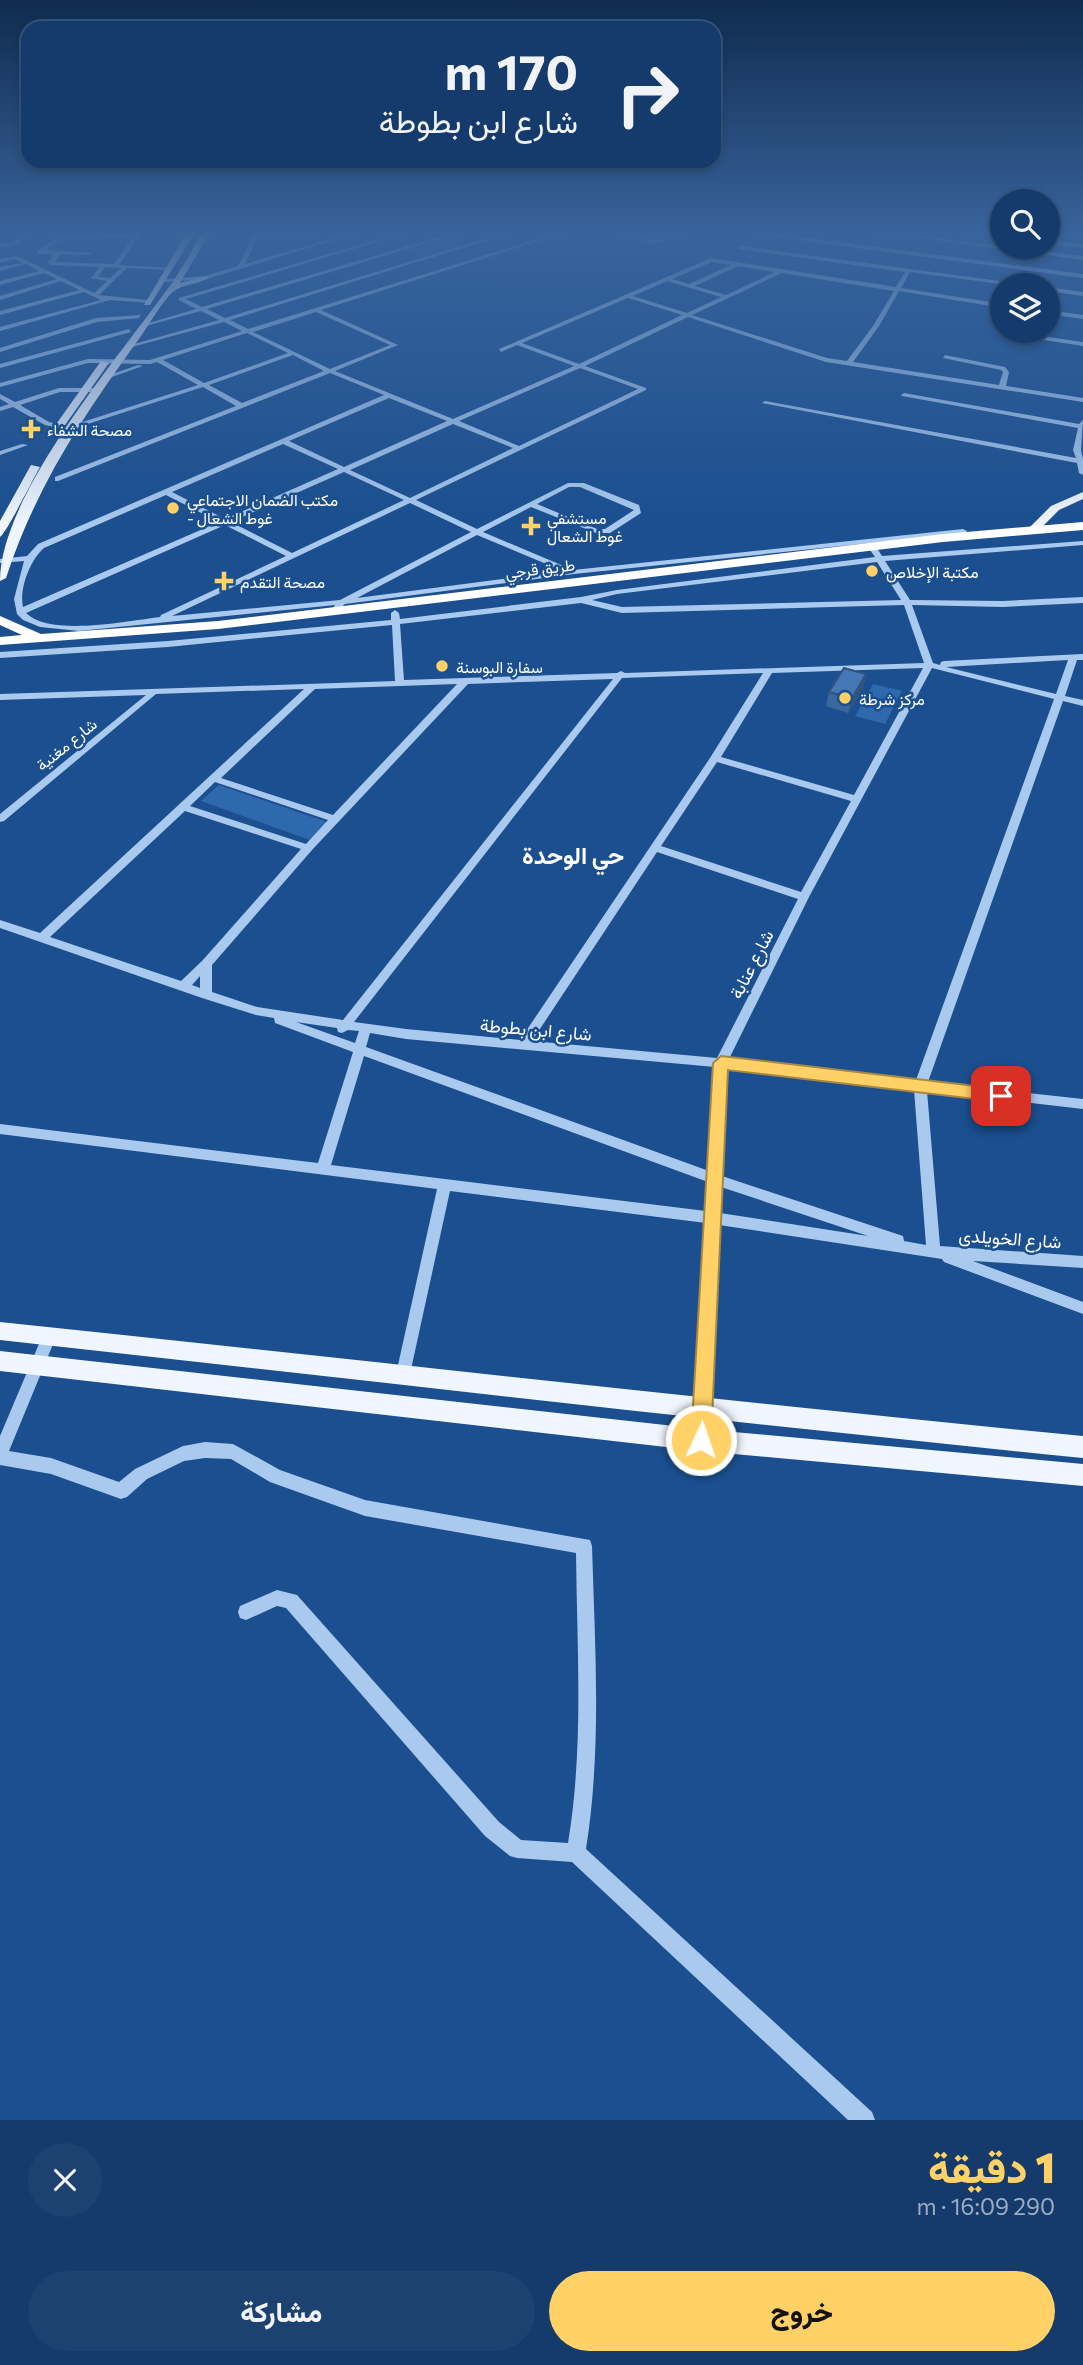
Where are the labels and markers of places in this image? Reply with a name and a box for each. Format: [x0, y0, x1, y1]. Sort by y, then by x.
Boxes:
marker: مصحة الشفاء [21, 419, 41, 439]
place label: مصحة الشفاء [47, 420, 132, 439]
place label: مكتب الضمان الاجتماعي - غوط الشعال [187, 490, 338, 529]
marker: مكتب الضمان الاجتماعي - غوط الشعال [165, 500, 181, 516]
place label: مستشفي غوط الشعال [547, 508, 623, 547]
marker: مستشفي غوط الشعال [521, 516, 541, 536]
place label: مكتبة الإخلاص [886, 562, 978, 583]
marker: مكتبة الإخلاص [864, 563, 880, 579]
marker: مصحة التقدم [214, 571, 234, 591]
place label: مصحة التقدم [240, 572, 325, 593]
place label: سفارة البوسنة [456, 657, 543, 678]
marker: سفارة البوسنة [434, 658, 450, 674]
place label: مركز شرطة [859, 689, 925, 710]
marker: مركز شرطة [837, 690, 853, 706]
pin [971, 1066, 1031, 1126]

